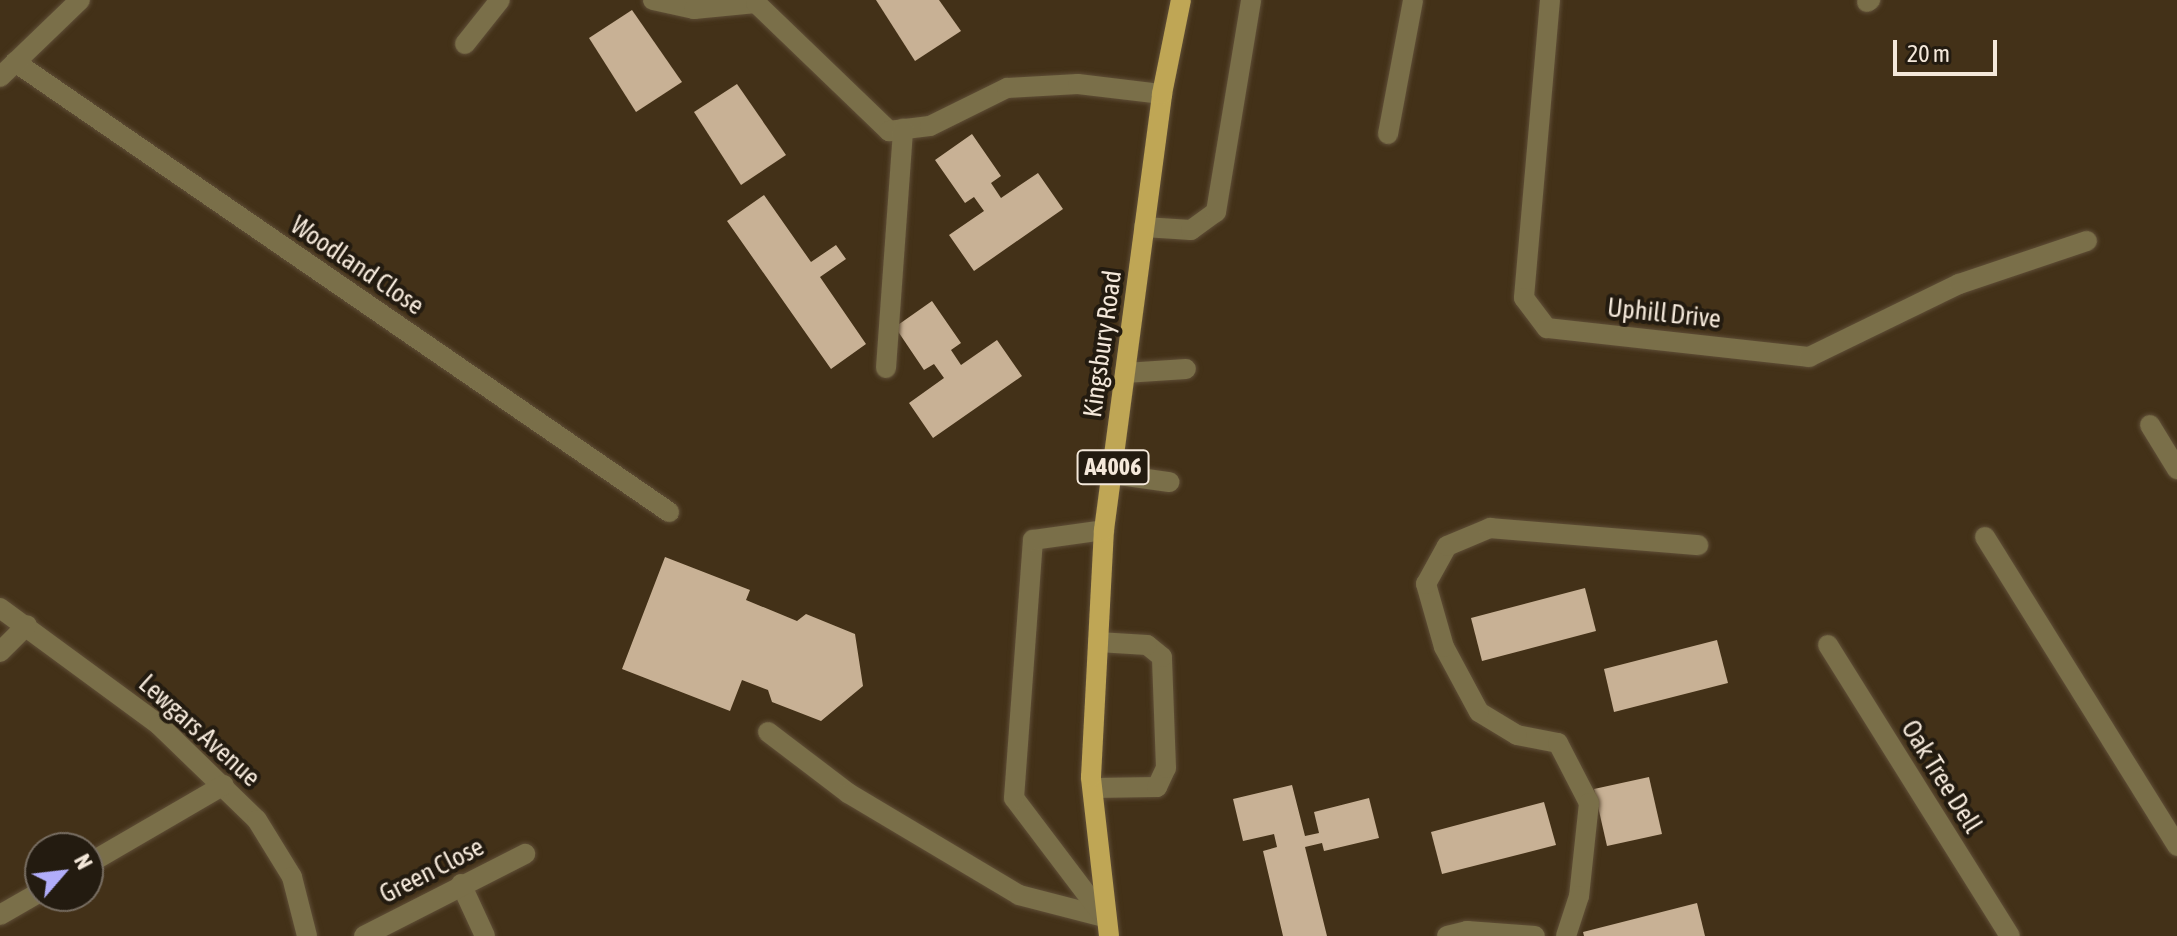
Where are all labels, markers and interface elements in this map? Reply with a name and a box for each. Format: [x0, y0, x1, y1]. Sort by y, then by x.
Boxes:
scale bar [1897, 24, 2001, 74]
text: 20 m [1907, 40, 1950, 67]
street label: Woodland Close [285, 210, 429, 322]
street label: Kingsbury Road [1077, 268, 1129, 420]
street label: Uphill Drive [1606, 293, 1722, 335]
road number: A4006 [1075, 447, 1151, 487]
street label: Lewgars Avenue [132, 668, 266, 794]
street label: Oak Tree Dell [1894, 715, 1988, 839]
north arrow [24, 832, 104, 912]
street label: Green Close [375, 832, 489, 910]
text: N [69, 850, 98, 874]

